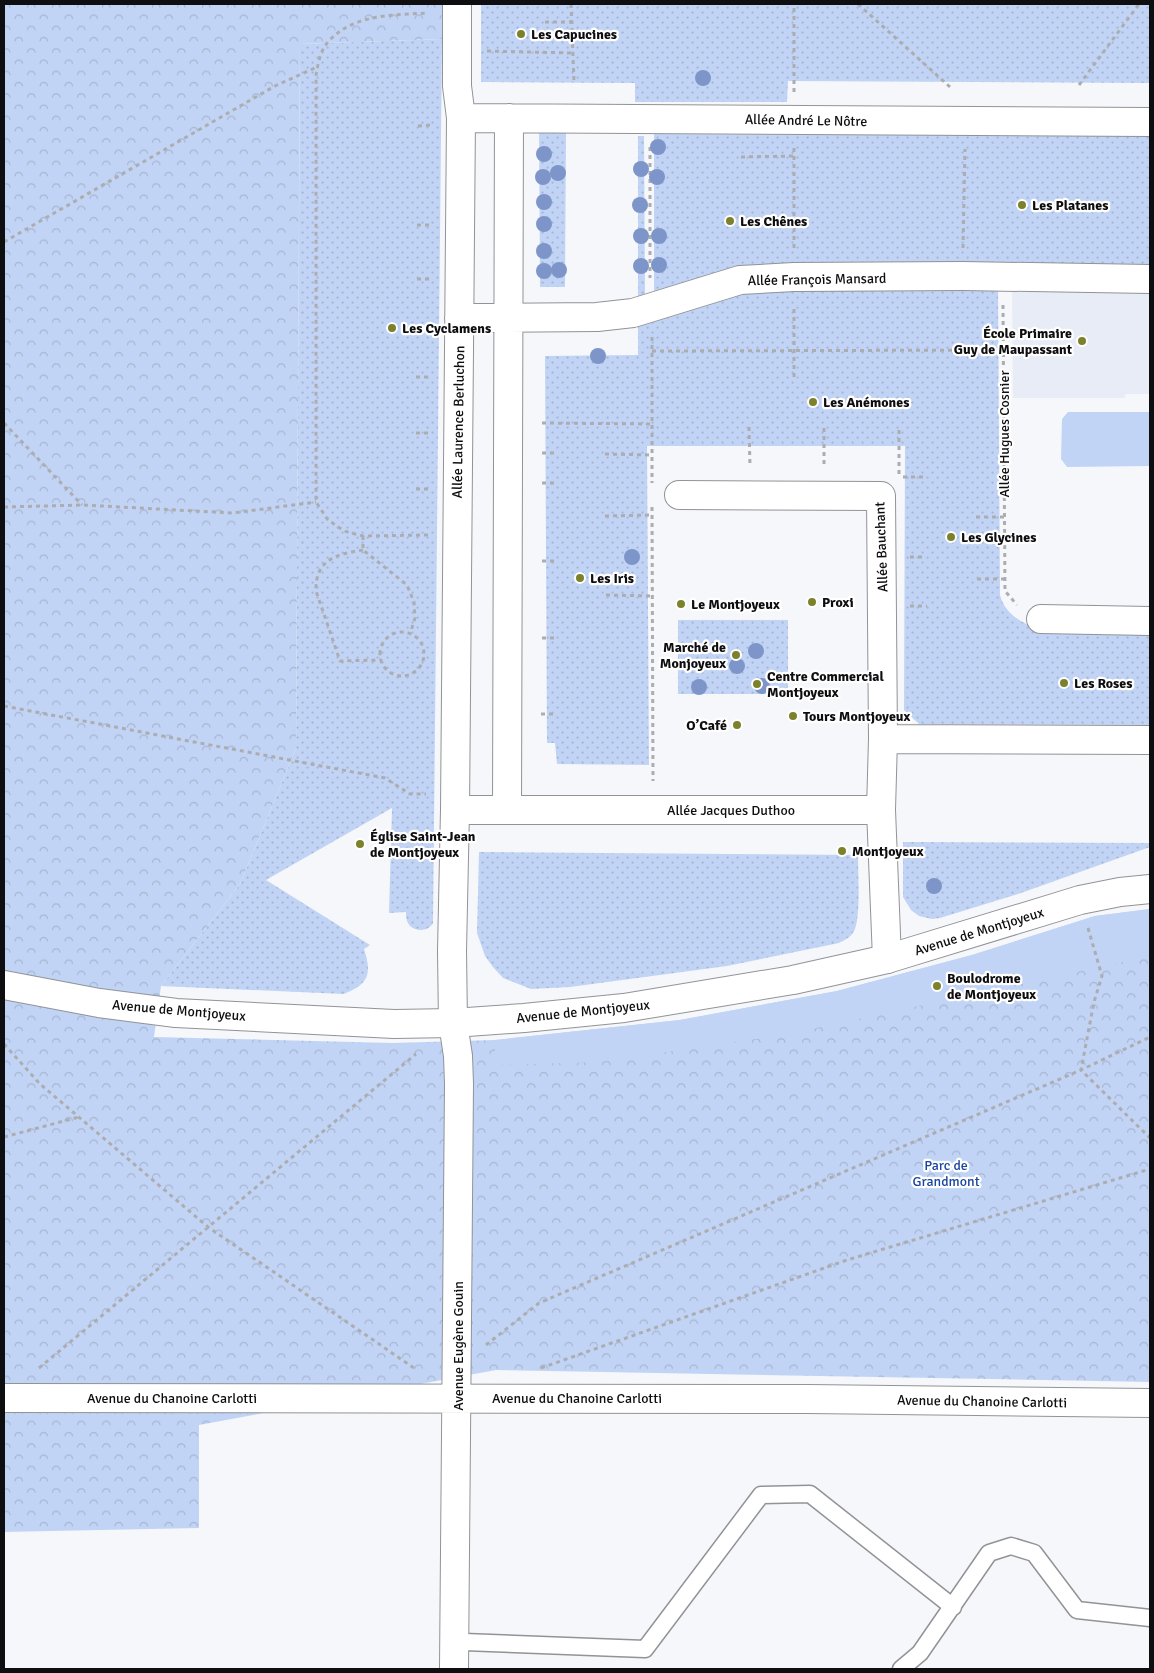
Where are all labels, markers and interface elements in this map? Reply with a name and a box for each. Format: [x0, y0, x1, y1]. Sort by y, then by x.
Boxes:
place label: Les Capucines [531, 26, 617, 43]
marker: Les Capucines [515, 28, 527, 40]
street label: Allée André Le Nôtre [745, 111, 867, 130]
place label: Les Platanes [1032, 197, 1108, 214]
marker: Les Platanes [1016, 199, 1028, 211]
place label: Les Chênes [740, 213, 807, 230]
marker: Les Chênes [724, 215, 736, 227]
street label: Allée François Mansard [748, 270, 887, 289]
place label: Les Cyclamens [402, 320, 491, 337]
marker: Les Cyclamens [386, 322, 398, 334]
place label: École Primaire Guy de Maupassant [954, 325, 1073, 358]
marker: École Primaire Guy de Maupassant [1076, 335, 1088, 347]
street label: Allée Laurence Berluchon [449, 345, 468, 499]
street label: Allée Hugues Cosnier [996, 370, 1013, 498]
place label: Les Anémones [823, 394, 909, 411]
marker: Les Anémones [807, 396, 819, 408]
street label: Allée Bauchant [871, 501, 892, 593]
place label: Les Glycines [961, 529, 1036, 546]
marker: Les Glycines [945, 531, 957, 543]
place label: Les Iris [590, 570, 634, 587]
marker: Les Iris [574, 572, 586, 584]
place label: Proxi [822, 594, 854, 611]
place label: Le Montjoyeux [691, 596, 780, 613]
marker: Proxi [806, 596, 818, 608]
marker: Le Montjoyeux [675, 598, 687, 610]
place label: Marché de Monjoyeux [660, 639, 726, 672]
marker: Marché de Monjoyeux [730, 649, 742, 661]
place label: Centre Commercial Montjoyeux [767, 668, 885, 701]
place label: Les Roses [1074, 675, 1132, 692]
marker: Les Roses [1058, 677, 1070, 689]
marker: Centre Commercial Montjoyeux [751, 678, 763, 690]
place label: Tours Montjoyeux [803, 708, 911, 725]
marker: Tours Montjoyeux [787, 710, 799, 722]
place label: O’Café [686, 717, 727, 734]
marker: O’Café [731, 719, 743, 731]
street label: Allée Jacques Duthoo [667, 802, 795, 819]
place label: Église Saint-Jean de Montjoyeux [370, 828, 476, 861]
marker: Église Saint-Jean de Montjoyeux [354, 838, 366, 850]
place label: Montjoyeux [852, 843, 924, 860]
marker: Montjoyeux [836, 845, 848, 857]
street label: Avenue de Montjoyeux [913, 904, 1046, 959]
place label: Boulodrome de Montjoyeux [947, 970, 1036, 1003]
marker: Boulodrome de Montjoyeux [931, 980, 943, 992]
street label: Avenue de Montjoyeux [111, 996, 247, 1025]
street label: Avenue de Montjoyeux [515, 996, 651, 1027]
park label: Parc de Grandmont [912, 1157, 980, 1190]
street label: Avenue Eugène Gouin [450, 1281, 467, 1411]
street label: Avenue du Chanoine Carlotti [87, 1390, 257, 1407]
street label: Avenue du Chanoine Carlotti [492, 1390, 662, 1407]
street label: Avenue du Chanoine Carlotti [897, 1392, 1067, 1411]

